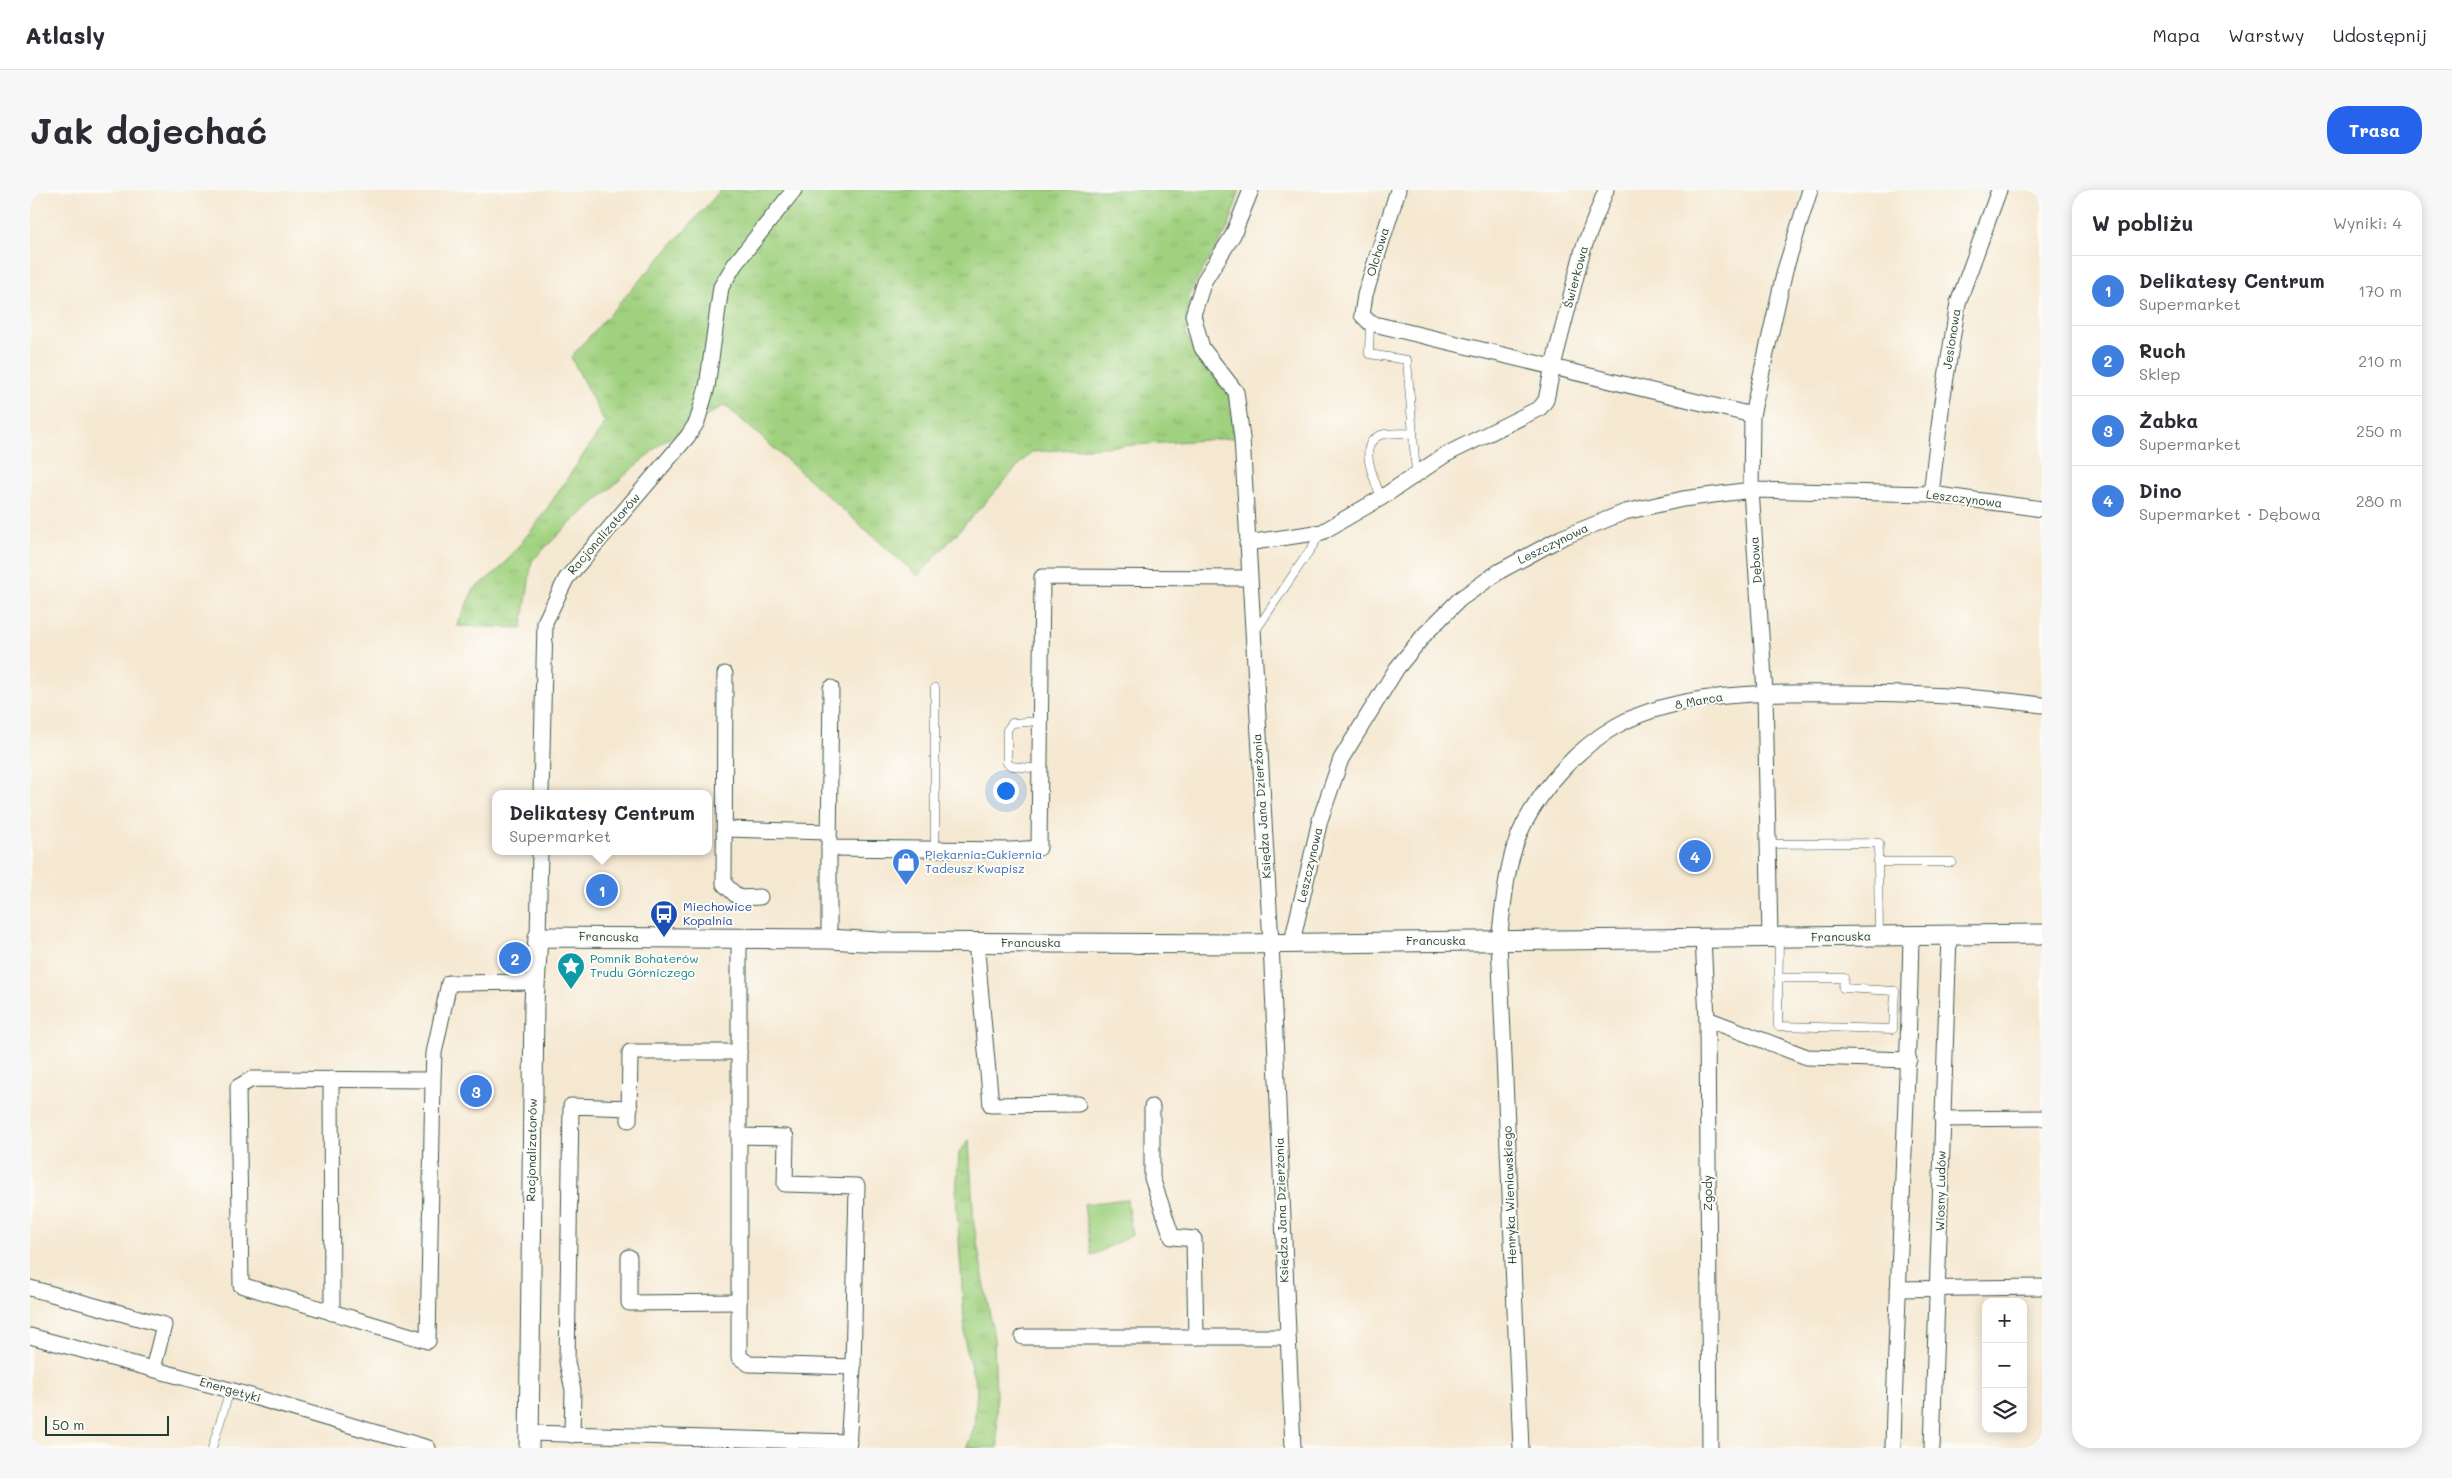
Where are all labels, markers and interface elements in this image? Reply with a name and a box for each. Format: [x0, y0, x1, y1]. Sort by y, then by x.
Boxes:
text: Atlasly [25, 19, 105, 50]
text: Mapa [2152, 23, 2200, 47]
text: Warstwy [2228, 23, 2304, 47]
text: Udostępnij [2332, 23, 2427, 47]
button: Trasa [2327, 106, 2422, 154]
text: Jak dojechać [30, 107, 267, 153]
text: W pobliżu [2092, 209, 2193, 236]
text: Wyniki: 4 [2333, 212, 2402, 233]
street label: Olchowa [1362, 225, 1392, 278]
street label: Świerkowa [1559, 244, 1591, 309]
text: Delikatesy Centrum [2139, 268, 2325, 293]
text: 1 [2104, 280, 2112, 301]
text: 170 m [2358, 280, 2402, 301]
text: Supermarket [2139, 293, 2241, 314]
street label: Jesionowa [1938, 307, 1964, 370]
text: Ruch [2139, 338, 2185, 363]
text: 2 [2104, 350, 2112, 371]
text: 210 m [2358, 350, 2402, 371]
text: Sklep [2139, 363, 2180, 384]
text: Żabka [2139, 408, 2198, 433]
text: 3 [2103, 420, 2113, 441]
text: 250 m [2356, 420, 2402, 441]
text: Supermarket [2139, 433, 2241, 454]
text: Dino [2139, 478, 2181, 503]
street label: Leszczynowa [1925, 485, 2003, 511]
street label: Racjonalizatorów [563, 489, 643, 578]
text: 4 [2103, 490, 2113, 511]
text: 280 m [2356, 490, 2402, 511]
text: Supermarket · Dębowa [2139, 503, 2321, 524]
street label: Leszczynowa [1515, 519, 1591, 567]
street label: Dębowa [1745, 536, 1765, 584]
street label: 8 Marca [1673, 688, 1724, 712]
street label: Księdza Jana Dzierżonia [1248, 733, 1274, 879]
your location [993, 778, 1019, 804]
popup [492, 790, 712, 855]
text: Delikatesy Centrum [509, 800, 695, 825]
text: Supermarket [509, 825, 611, 846]
street label: Leszczynowa [1293, 826, 1325, 904]
pin: 4 [1679, 837, 1711, 875]
place label: Piekarnia-Cukiernia Tadeusz Kwapisz [925, 846, 1043, 876]
shop icon: Piekarnia-Cukiernia Tadeusz Kwapisz [891, 847, 921, 886]
pin: 1 [586, 871, 618, 909]
place label: Miechowice Kopalnia [683, 898, 752, 928]
bus stop icon: Miechowice Kopalnia [649, 899, 679, 938]
street label: Francuska [579, 927, 639, 945]
street label: Francuska [1811, 927, 1871, 945]
street label: Francuska [1406, 932, 1466, 948]
street label: Francuska [1001, 934, 1061, 950]
pin: 2 [499, 939, 531, 977]
place label: Pomnik Bohaterów Trudu Górniczego [590, 950, 699, 980]
place icon: Pomnik Bohaterów Trudu Górniczego [556, 951, 586, 990]
pin: 3 [460, 1072, 492, 1110]
street label: Racjonalizatorów [522, 1098, 540, 1202]
street label: Henryka Wieniawskiego [1499, 1125, 1519, 1265]
street label: Księdza Jana Dzierżonia [1270, 1137, 1292, 1283]
street label: Wiosny Ludów [1931, 1150, 1949, 1232]
street label: Zgody [1699, 1175, 1715, 1211]
map controls [1982, 1298, 2027, 1433]
button: + [1982, 1298, 2027, 1343]
button: − [1982, 1343, 2027, 1388]
street label: Energetyki [198, 1373, 263, 1405]
button: layers [1982, 1388, 2027, 1433]
scale bar [45, 1413, 169, 1436]
text: 50 m [52, 1415, 84, 1434]

